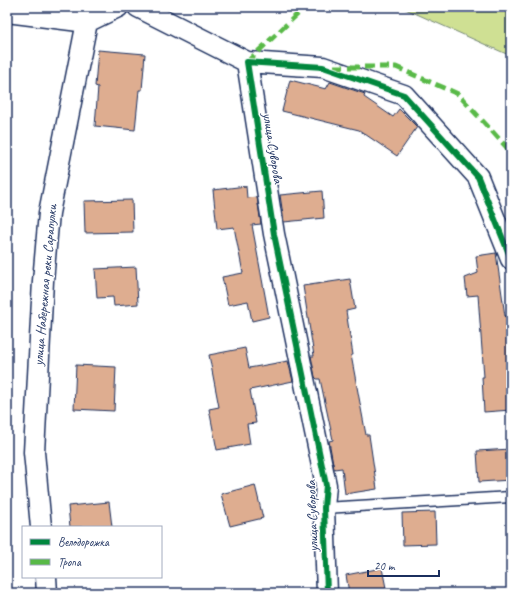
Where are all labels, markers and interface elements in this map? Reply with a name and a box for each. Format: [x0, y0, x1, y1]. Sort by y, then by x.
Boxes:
street label: улица Суворова [259, 110, 287, 185]
street label: улица Набережная реки Сарапулки [29, 203, 61, 367]
street label: улица Суворова [302, 479, 322, 553]
legend [22, 526, 162, 578]
text: Велодорожка [58, 534, 110, 550]
scale bar [368, 552, 439, 578]
text: Тропа [58, 554, 82, 570]
text: 20 m [374, 558, 396, 574]

